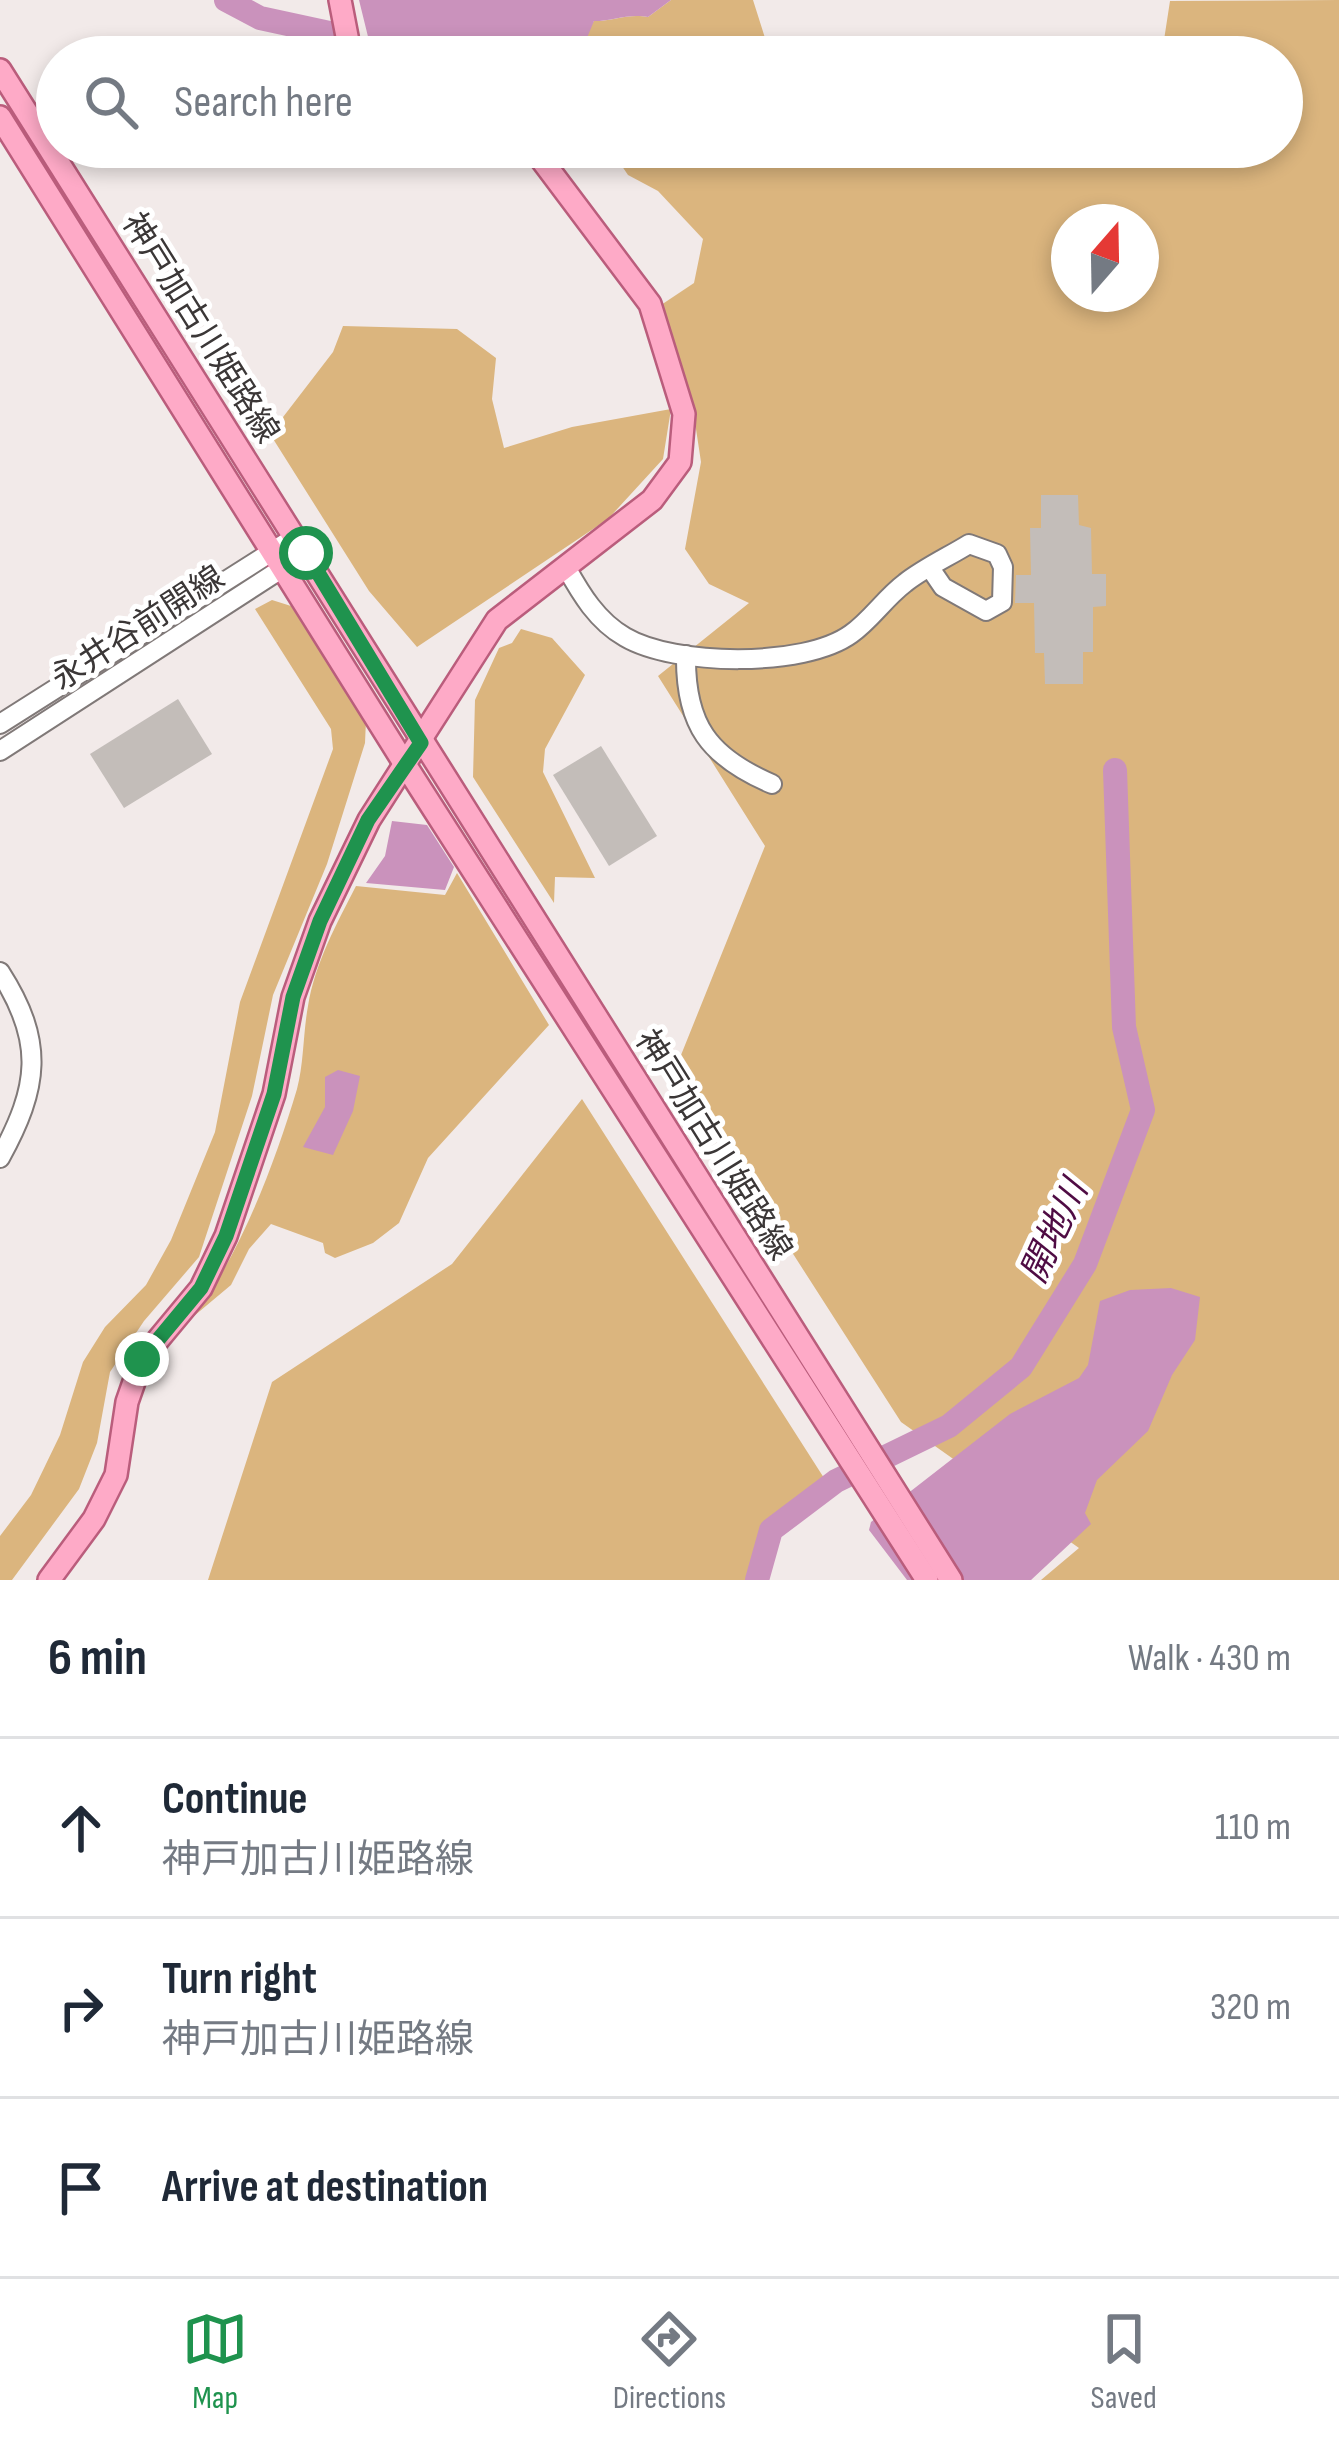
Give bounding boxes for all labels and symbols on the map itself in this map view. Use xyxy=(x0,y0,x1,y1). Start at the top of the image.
north arrow xyxy=(1051,204,1159,312)
street label: 神戸加古川姫路線 xyxy=(113,206,287,451)
route start xyxy=(279,526,333,580)
street label: 永井谷前開線 xyxy=(44,558,232,699)
street label: 神戸加古川姫路線 xyxy=(626,1023,800,1268)
water label: 開地川 xyxy=(1013,1170,1099,1290)
route end xyxy=(115,1332,169,1386)

